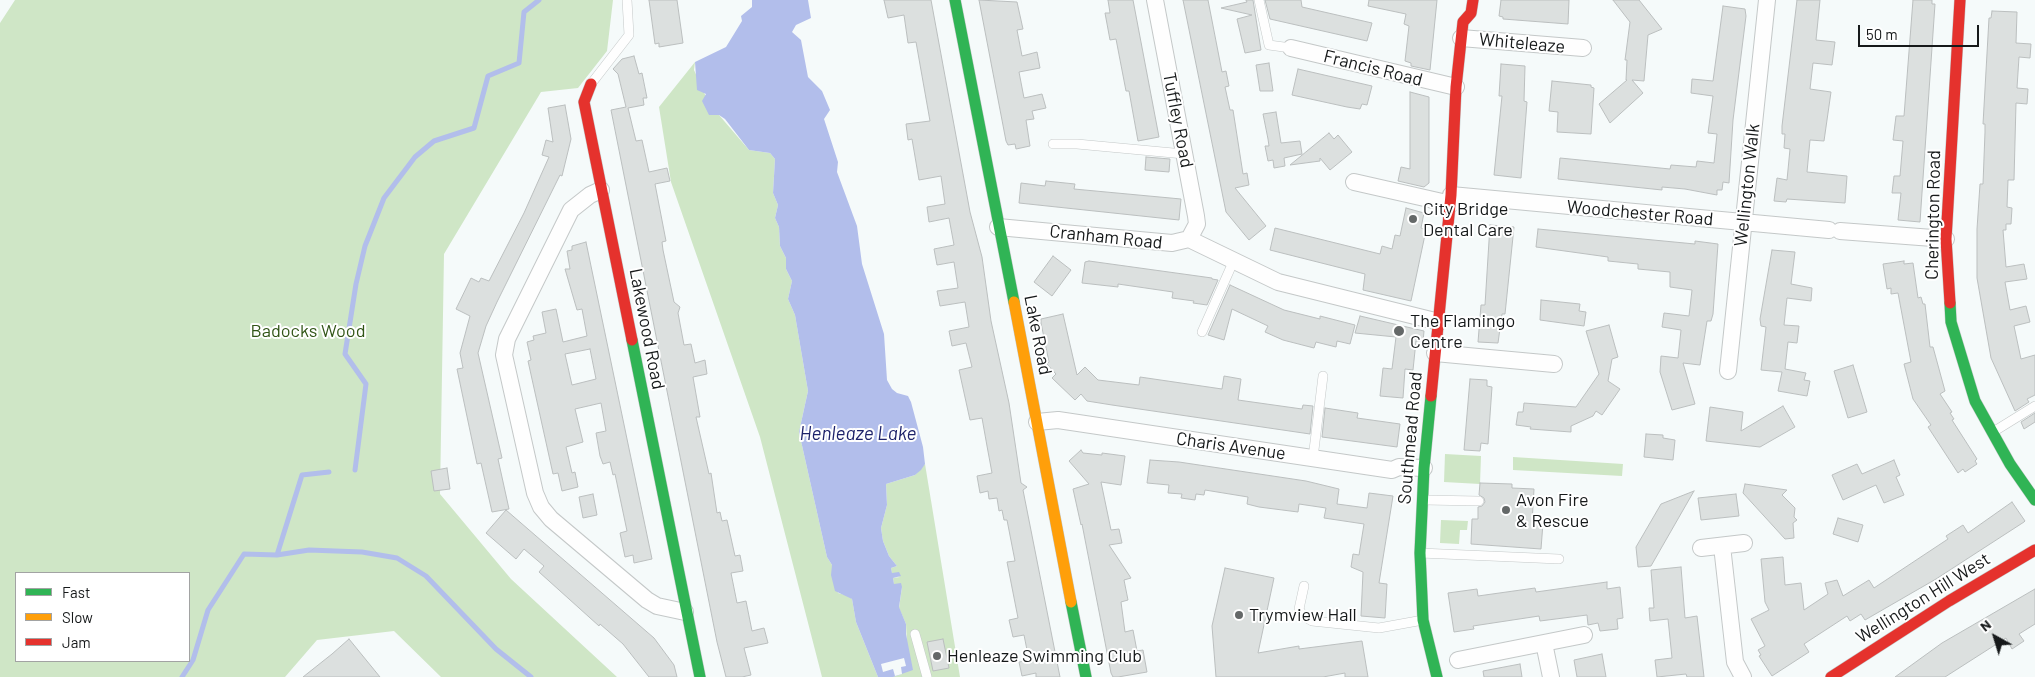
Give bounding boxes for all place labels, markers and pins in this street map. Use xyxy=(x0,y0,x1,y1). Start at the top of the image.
place label: City Bridge Dental Care xyxy=(1423,198,1513,240)
marker: City Bridge Dental Care xyxy=(1407,213,1419,225)
place label: The Flamingo Centre xyxy=(1410,310,1515,352)
marker: The Flamingo Centre xyxy=(1392,324,1406,338)
place label: Avon Fire & Rescue xyxy=(1516,489,1589,532)
marker: Avon Fire & Rescue xyxy=(1500,504,1512,516)
place label: Trymview Hall xyxy=(1249,604,1357,626)
marker: Trymview Hall xyxy=(1233,609,1245,621)
place label: Henleaze Swimming Club xyxy=(947,645,1142,667)
marker: Henleaze Swimming Club xyxy=(931,650,943,662)

